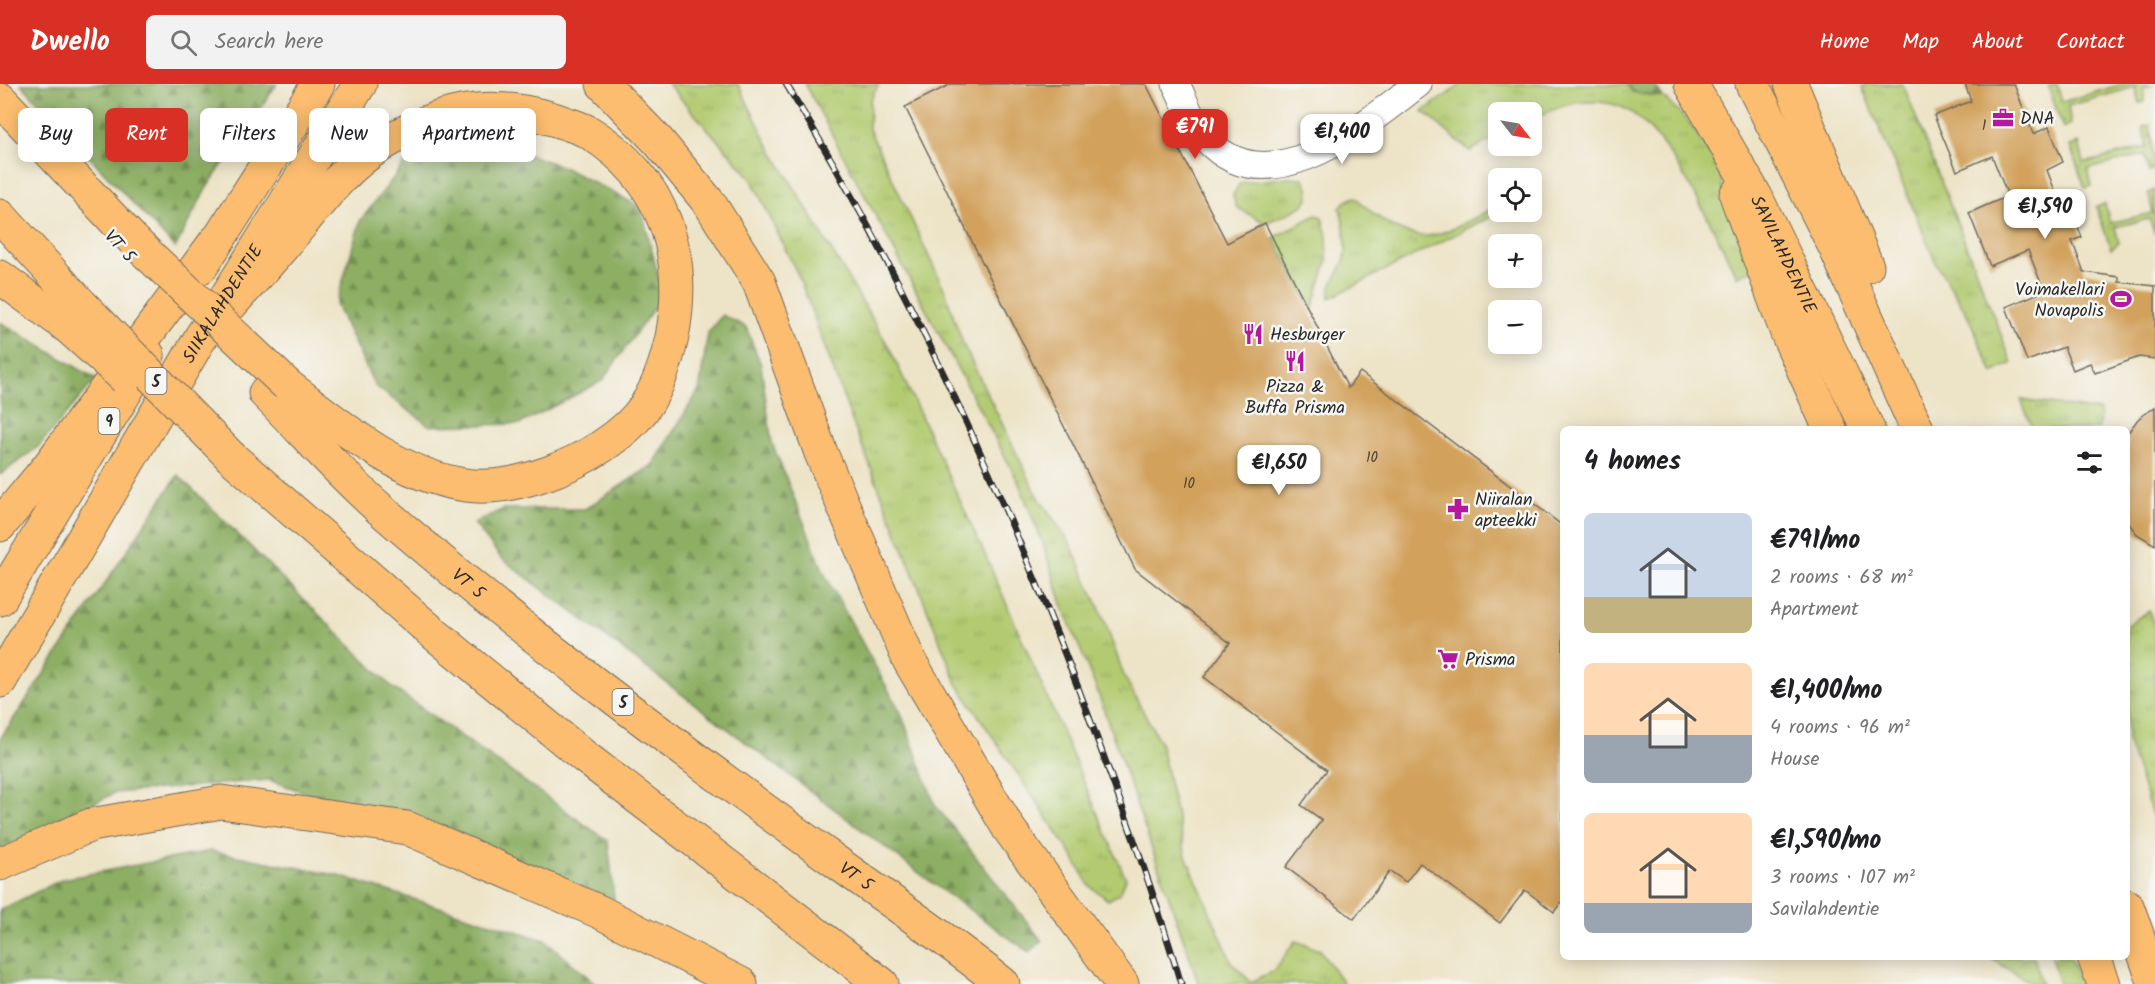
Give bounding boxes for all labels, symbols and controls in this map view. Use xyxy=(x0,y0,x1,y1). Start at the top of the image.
search box xyxy=(146,15,566,69)
text: Dwello xyxy=(30,20,110,65)
text: Search here xyxy=(215,25,323,60)
icon: search xyxy=(167,26,200,59)
text: Home xyxy=(1820,26,1869,59)
text: Map xyxy=(1902,26,1939,59)
text: About xyxy=(1972,26,2023,59)
text: Contact xyxy=(2056,26,2125,59)
north arrow xyxy=(1488,102,1542,156)
map controls xyxy=(1488,102,1542,354)
place label: DNA xyxy=(2020,105,2055,134)
office icon: DNA xyxy=(1991,106,2015,130)
chip: Buy xyxy=(18,108,93,162)
chip: Rent xyxy=(105,108,188,162)
chip: Filters xyxy=(200,108,297,162)
chip: New xyxy=(309,108,389,162)
chip: Apartment xyxy=(401,108,536,162)
pin: €791 xyxy=(1159,109,1231,160)
text: €791 xyxy=(1176,112,1214,144)
pin: €1,400 xyxy=(1293,114,1391,165)
house number: 1 xyxy=(1982,114,1987,138)
text: €1,400 xyxy=(1314,117,1370,149)
button: locate xyxy=(1488,168,1542,222)
pin: €1,590 xyxy=(1996,189,2094,240)
street label: SAVILAHDENTIE xyxy=(1741,191,1824,320)
text: €1,590 xyxy=(2018,192,2072,224)
street label: VT 5 xyxy=(96,224,143,271)
button: + xyxy=(1488,234,1542,288)
street label: SIIKALAHDENTIE xyxy=(176,239,272,369)
place label: Voimakellari Novapolis xyxy=(2015,276,2105,326)
sports icon: Voimakellari Novapolis xyxy=(2109,287,2133,311)
button: − xyxy=(1488,300,1542,354)
place label: Hesburger xyxy=(1270,321,1346,350)
restaurant icon: Hesburger xyxy=(1241,322,1265,346)
restaurant icon: Pizza & Buffa Prisma xyxy=(1283,349,1307,373)
road number: 5 xyxy=(146,368,166,394)
place label: Pizza & Buffa Prisma xyxy=(1245,373,1345,423)
road number: 9 xyxy=(98,408,120,434)
text: 4 homes xyxy=(1584,441,1681,483)
pin: €1,650 xyxy=(1230,445,1328,496)
house number: 10 xyxy=(1366,446,1379,470)
icon: filters xyxy=(2073,446,2106,479)
text: €1,650 xyxy=(1251,448,1307,480)
house number: 10 xyxy=(1183,472,1196,496)
place label: Niiralan apteekki xyxy=(1475,486,1537,536)
pharmacy icon: Niiralan apteekki xyxy=(1446,497,1470,521)
text: €791/mo xyxy=(1770,520,1860,562)
icon: home xyxy=(1632,537,1704,609)
street label: VT 5 xyxy=(444,562,492,608)
text: 2 rooms · 68 m² xyxy=(1770,562,1913,594)
text: Apartment xyxy=(1770,594,1859,626)
place label: Prisma xyxy=(1465,646,1515,675)
supermarket icon: Prisma xyxy=(1436,647,1460,671)
text: €1,400/mo xyxy=(1770,670,1882,712)
icon: home xyxy=(1632,687,1704,759)
road number: 5 xyxy=(612,689,634,715)
text: 4 rooms · 96 m² xyxy=(1770,712,1910,744)
text: House xyxy=(1770,744,1820,776)
text: €1,590/mo xyxy=(1770,820,1881,862)
icon: home xyxy=(1632,837,1704,909)
street label: VT 5 xyxy=(832,855,880,901)
text: 3 rooms · 107 m² xyxy=(1770,862,1915,894)
text: Savilahdentie xyxy=(1770,894,1879,926)

